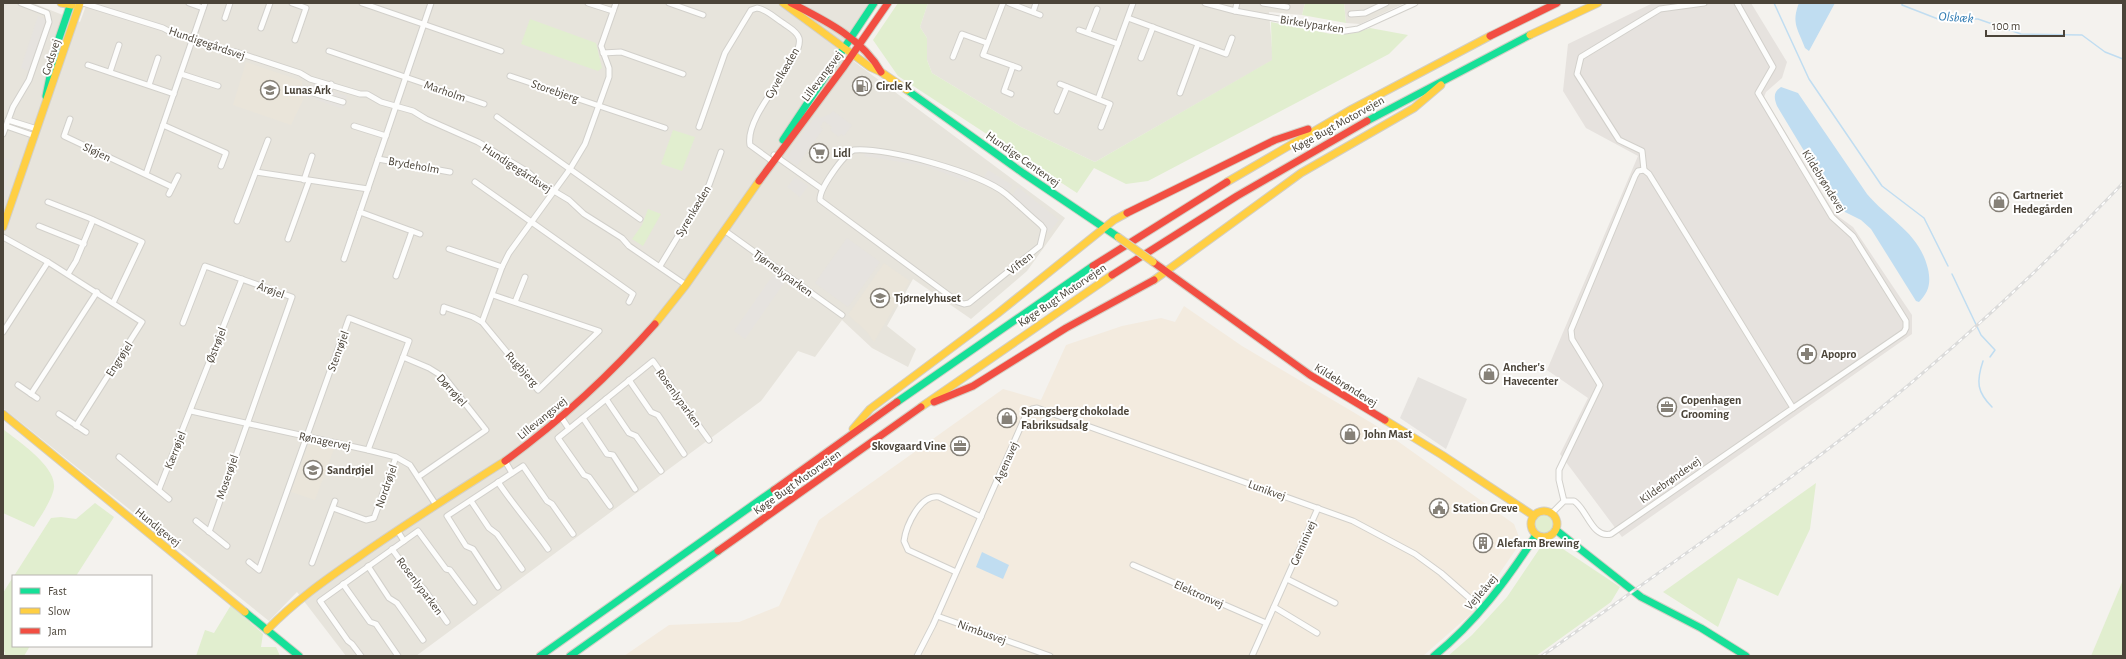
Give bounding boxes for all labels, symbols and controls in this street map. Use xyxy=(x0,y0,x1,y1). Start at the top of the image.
water label: Olsbæk xyxy=(1938,10,1974,26)
scale bar xyxy=(1986,12,2064,38)
street label: Birkelyparken xyxy=(1279,13,1345,36)
text: 100 m xyxy=(1992,20,2020,32)
street label: Hundigegårdsvej xyxy=(167,24,247,63)
street label: Godsvej xyxy=(40,37,63,77)
street label: Gyvelkæden xyxy=(763,45,802,101)
street label: Lillevangsvej xyxy=(799,49,846,104)
fuel station icon: Circle K xyxy=(851,75,873,97)
street label: Storebjerg xyxy=(530,77,580,106)
street label: Marholm xyxy=(423,78,467,104)
school or university icon: Lunas Ark xyxy=(259,79,281,101)
place label: Circle K xyxy=(876,80,913,92)
place label: Lunas Ark xyxy=(284,84,331,96)
street label: Køge Bugt Motorvejen xyxy=(1290,94,1387,155)
street label: Hundige Centervej xyxy=(983,129,1062,190)
street label: Sløjen xyxy=(81,140,113,165)
street label: Hundigegårdsvej xyxy=(480,141,554,196)
supermarket icon: Lidl xyxy=(808,142,830,164)
place label: Lidl xyxy=(833,147,851,159)
street label: Kildebrøndevej xyxy=(1799,148,1848,215)
street label: Brydeholm xyxy=(387,155,441,176)
street label: Syrenkæden xyxy=(673,183,714,239)
place label: Gartneriet Hedegården xyxy=(2013,189,2073,215)
shop icon: Gartneriet Hedegården xyxy=(1988,191,2010,213)
street label: Tjørnelyparken xyxy=(750,247,815,299)
street label: Viften xyxy=(1005,249,1035,277)
street label: Køge Bugt Motorvejen xyxy=(1016,261,1109,330)
street label: Årøjel xyxy=(255,278,287,301)
school or university icon: Tjørnelyhuset xyxy=(869,287,891,309)
place label: Tjørnelyhuset xyxy=(894,292,961,305)
street label: Østrøjel xyxy=(204,325,229,365)
street label: Stenrøjel xyxy=(325,329,352,373)
street label: Engrøjel xyxy=(103,339,136,379)
pharmacy icon: Apopro xyxy=(1796,343,1818,365)
place label: Apopro xyxy=(1821,348,1856,360)
street label: Rugbjerg xyxy=(502,349,541,390)
street label: Kildebrøndevej xyxy=(1312,361,1379,410)
place label: Ancher's Havecenter xyxy=(1503,361,1559,387)
shop icon: Ancher's Havecenter xyxy=(1478,363,1500,385)
street label: Rosenlyparken xyxy=(653,367,704,430)
street label: Dørrøjel xyxy=(434,372,469,409)
place label: Copenhagen Grooming xyxy=(1681,394,1741,420)
street label: Lillevangsvej xyxy=(515,395,570,442)
office icon: Copenhagen Grooming xyxy=(1656,396,1678,418)
place label: Spangsberg chokolade Fabriksudsalg xyxy=(1021,405,1130,431)
shop icon: Spangsberg chokolade Fabriksudsalg xyxy=(996,407,1018,429)
shop icon: John Mast xyxy=(1339,423,1361,445)
place label: John Mast xyxy=(1364,428,1412,440)
street label: Kærrøjel xyxy=(162,429,189,471)
street label: Rønagervej xyxy=(298,430,352,453)
office icon: Skovgaard Vine xyxy=(949,435,971,457)
place label: Skovgaard Vine xyxy=(872,440,946,452)
street label: Agenavej xyxy=(992,440,1021,485)
street label: Køge Bugt Motorvejen xyxy=(751,447,843,517)
street label: Moserøjel xyxy=(214,453,241,501)
street label: Kildebrøndevej xyxy=(1637,455,1703,506)
school or university icon: Sandrøjel xyxy=(302,459,324,481)
street label: Nordrøjel xyxy=(373,463,400,510)
place label: Sandrøjel xyxy=(327,464,373,477)
street label: Lunikvej xyxy=(1246,478,1287,503)
public building icon: Station Greve xyxy=(1428,497,1450,519)
place label: Station Greve xyxy=(1453,502,1518,514)
street label: Hundigevej xyxy=(132,505,183,550)
street label: Geminivej xyxy=(1288,519,1319,568)
building icon: Alefarm Brewing xyxy=(1472,532,1494,554)
place label: Alefarm Brewing xyxy=(1497,537,1580,549)
street label: Rosenlyparken xyxy=(394,555,445,618)
street label: Vejleåvej xyxy=(1463,572,1500,613)
legend xyxy=(12,575,152,647)
street label: Elektronvej xyxy=(1172,578,1226,611)
text: Fast xyxy=(48,585,67,597)
text: Slow xyxy=(48,605,70,617)
street label: Nimbusvej xyxy=(956,618,1008,647)
text: Jam xyxy=(48,625,67,637)

